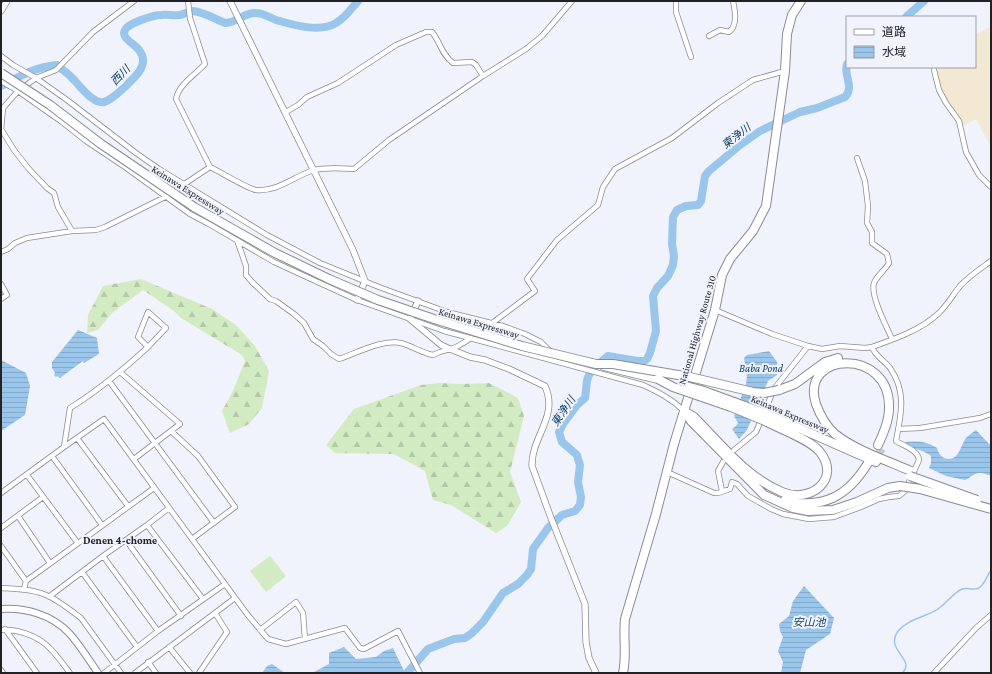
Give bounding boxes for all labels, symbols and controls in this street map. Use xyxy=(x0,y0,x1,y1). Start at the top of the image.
legend xyxy=(846,16,976,68)
text: 道路 xyxy=(882,25,906,39)
text: 水域 xyxy=(882,45,906,59)
water label: 西川 xyxy=(108,62,133,87)
water label: 東浄川 xyxy=(719,120,753,151)
street label: Keinawa Expressway xyxy=(150,163,227,217)
street label: National Highway Route 310 xyxy=(676,274,718,386)
street label: Keinawa Expressway xyxy=(437,306,521,341)
water label: Baba Pond xyxy=(739,362,784,374)
water label: 東浄川 xyxy=(549,393,578,428)
street label: Keinawa Expressway xyxy=(749,393,831,436)
district label: Denen 4-chome xyxy=(83,534,157,546)
water label: 安山池 xyxy=(793,616,826,628)

